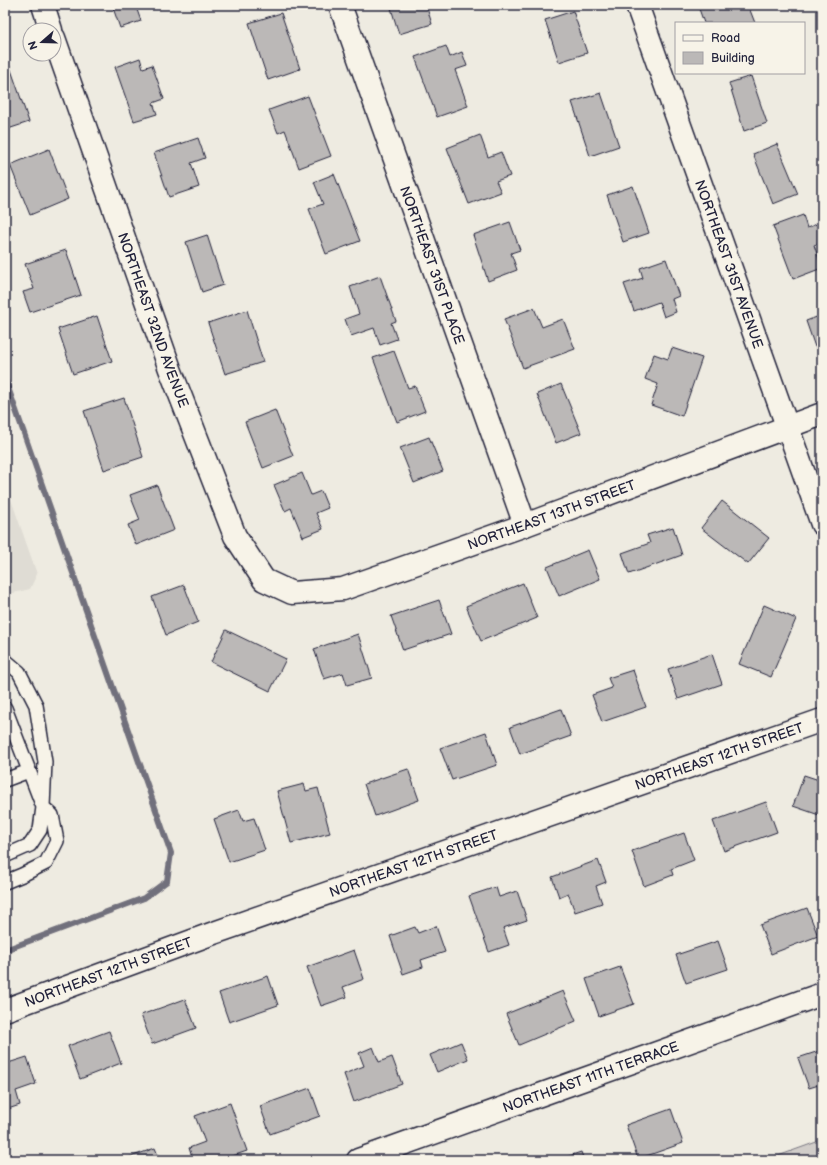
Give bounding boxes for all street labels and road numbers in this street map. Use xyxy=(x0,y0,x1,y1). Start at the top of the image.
street label: NORTHEAST 31ST AVENUE xyxy=(691,177,767,351)
street label: NORTHEAST 31ST PLACE xyxy=(397,184,468,346)
street label: NORTHEAST 32ND AVENUE xyxy=(114,230,193,410)
street label: NORTHEAST 13TH STREET xyxy=(465,476,638,553)
street label: NORTHEAST 12TH STREET xyxy=(633,718,806,793)
street label: NORTHEAST 12TH STREET xyxy=(327,826,500,900)
street label: NORTHEAST 12TH STREET xyxy=(22,933,195,1011)
street label: NORTHEAST 11TH TERRACE xyxy=(500,1037,681,1116)

